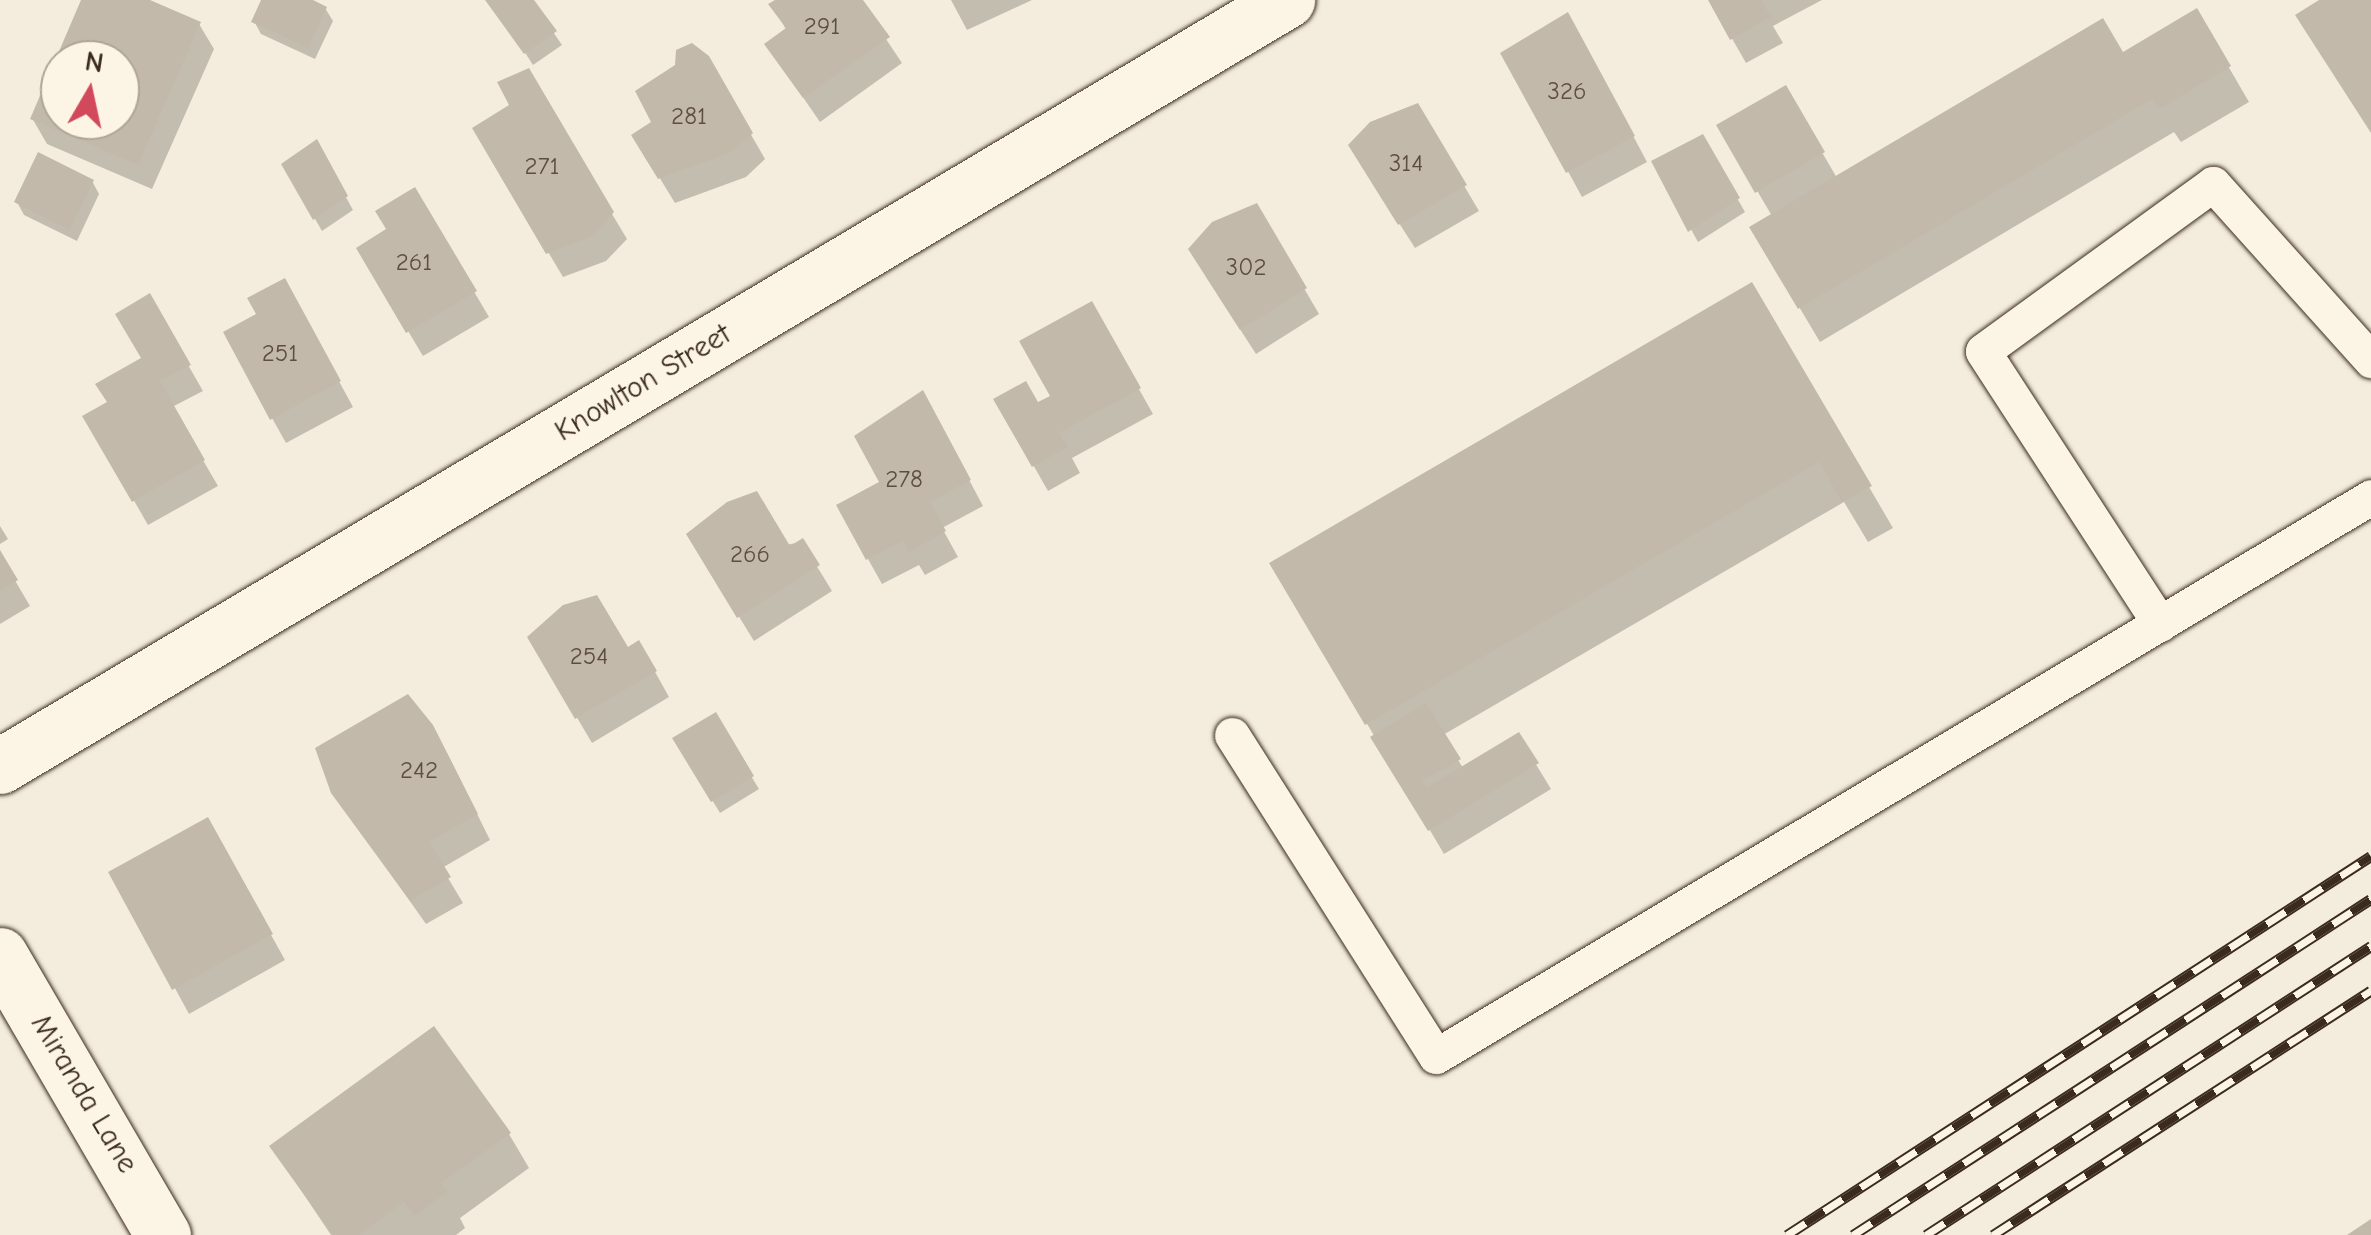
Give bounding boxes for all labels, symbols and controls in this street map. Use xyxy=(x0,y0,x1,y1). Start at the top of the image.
house number: 291 xyxy=(804,11,840,41)
north arrow xyxy=(40,40,140,140)
text: N xyxy=(83,45,106,80)
house number: 326 xyxy=(1547,76,1587,106)
house number: 281 xyxy=(671,101,707,131)
house number: 314 xyxy=(1389,148,1423,178)
house number: 271 xyxy=(525,151,559,181)
house number: 261 xyxy=(396,247,432,277)
house number: 302 xyxy=(1226,252,1266,282)
street label: Knowlton Street xyxy=(549,316,737,450)
house number: 251 xyxy=(262,338,298,368)
house number: 278 xyxy=(885,464,923,494)
house number: 266 xyxy=(730,539,770,569)
house number: 254 xyxy=(570,641,608,671)
house number: 242 xyxy=(400,755,438,785)
street label: Miranda Lane xyxy=(23,1008,145,1180)

